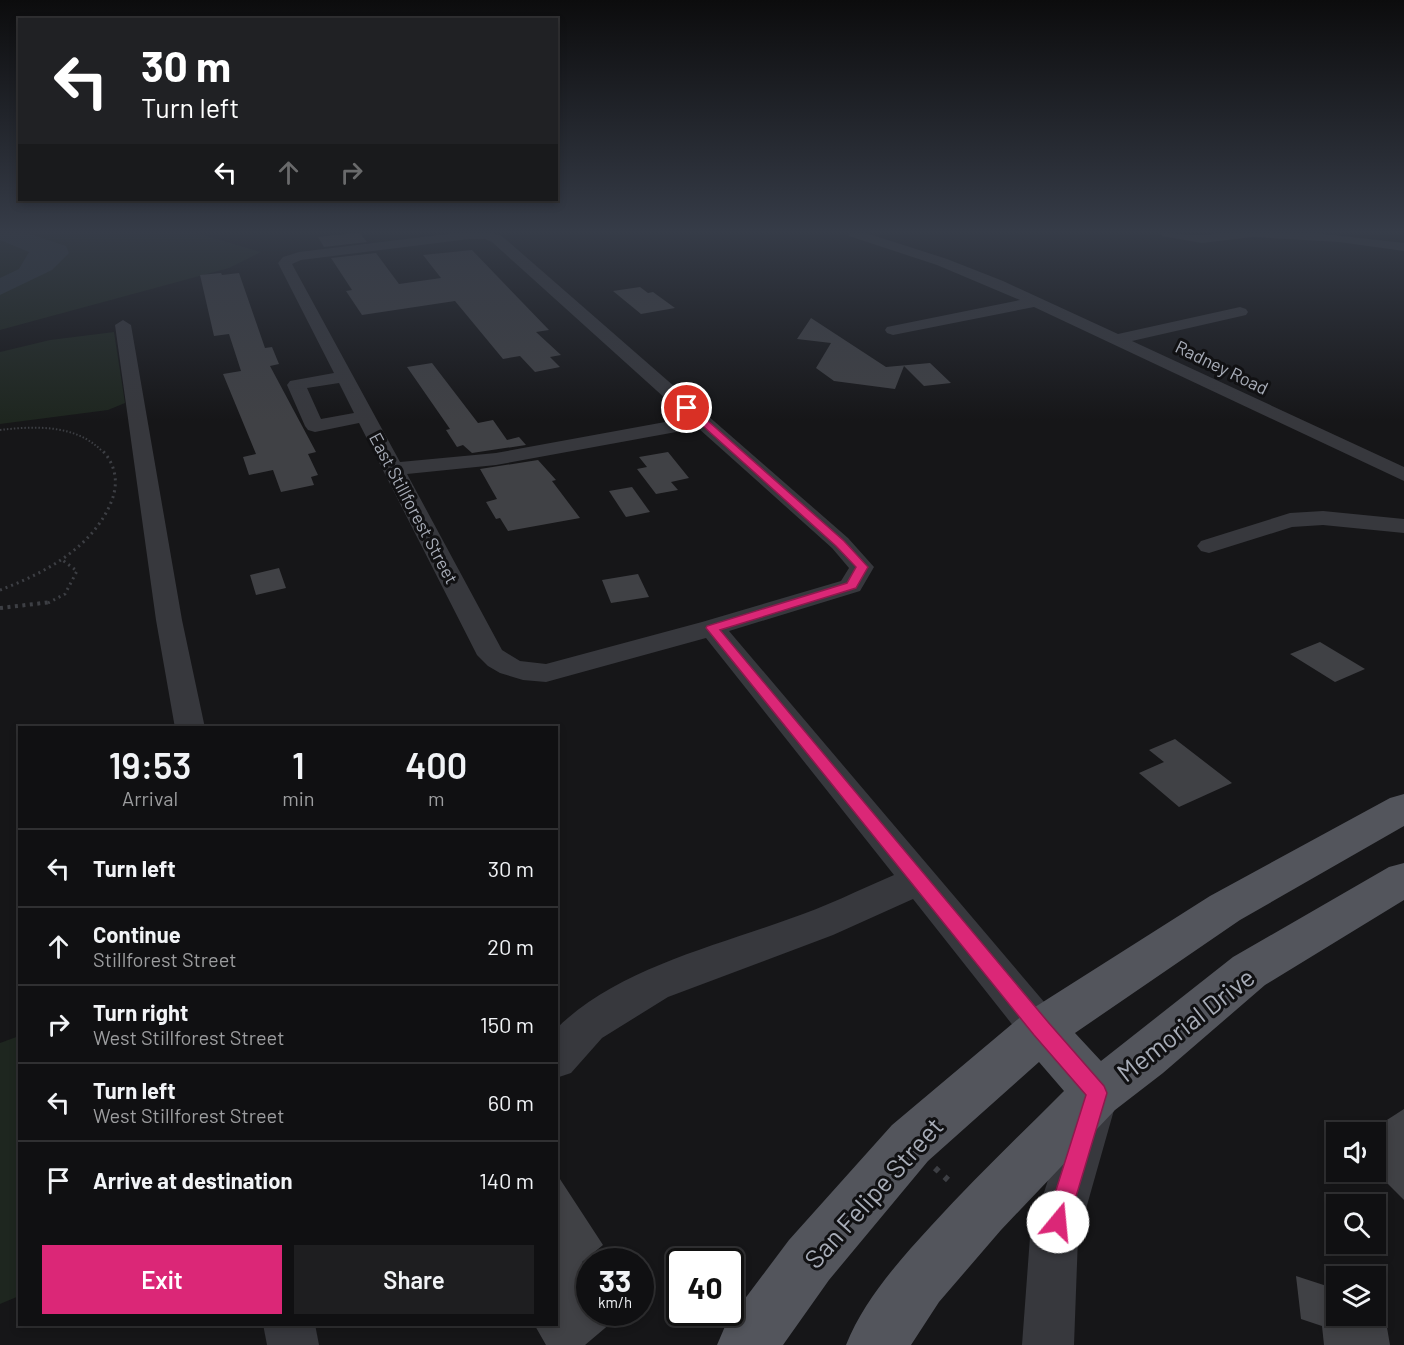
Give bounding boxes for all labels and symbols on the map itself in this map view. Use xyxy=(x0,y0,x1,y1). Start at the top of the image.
street label: Radney Road xyxy=(1172,335,1272,399)
pin xyxy=(661,382,712,433)
street label: East Stillforest Street xyxy=(365,429,463,587)
street label: Memorial Drive xyxy=(1110,961,1260,1087)
street label: San Felipe Street xyxy=(797,1110,949,1274)
position arrow xyxy=(1026,1190,1090,1254)
speed limit sign: 40 xyxy=(666,1248,744,1326)

